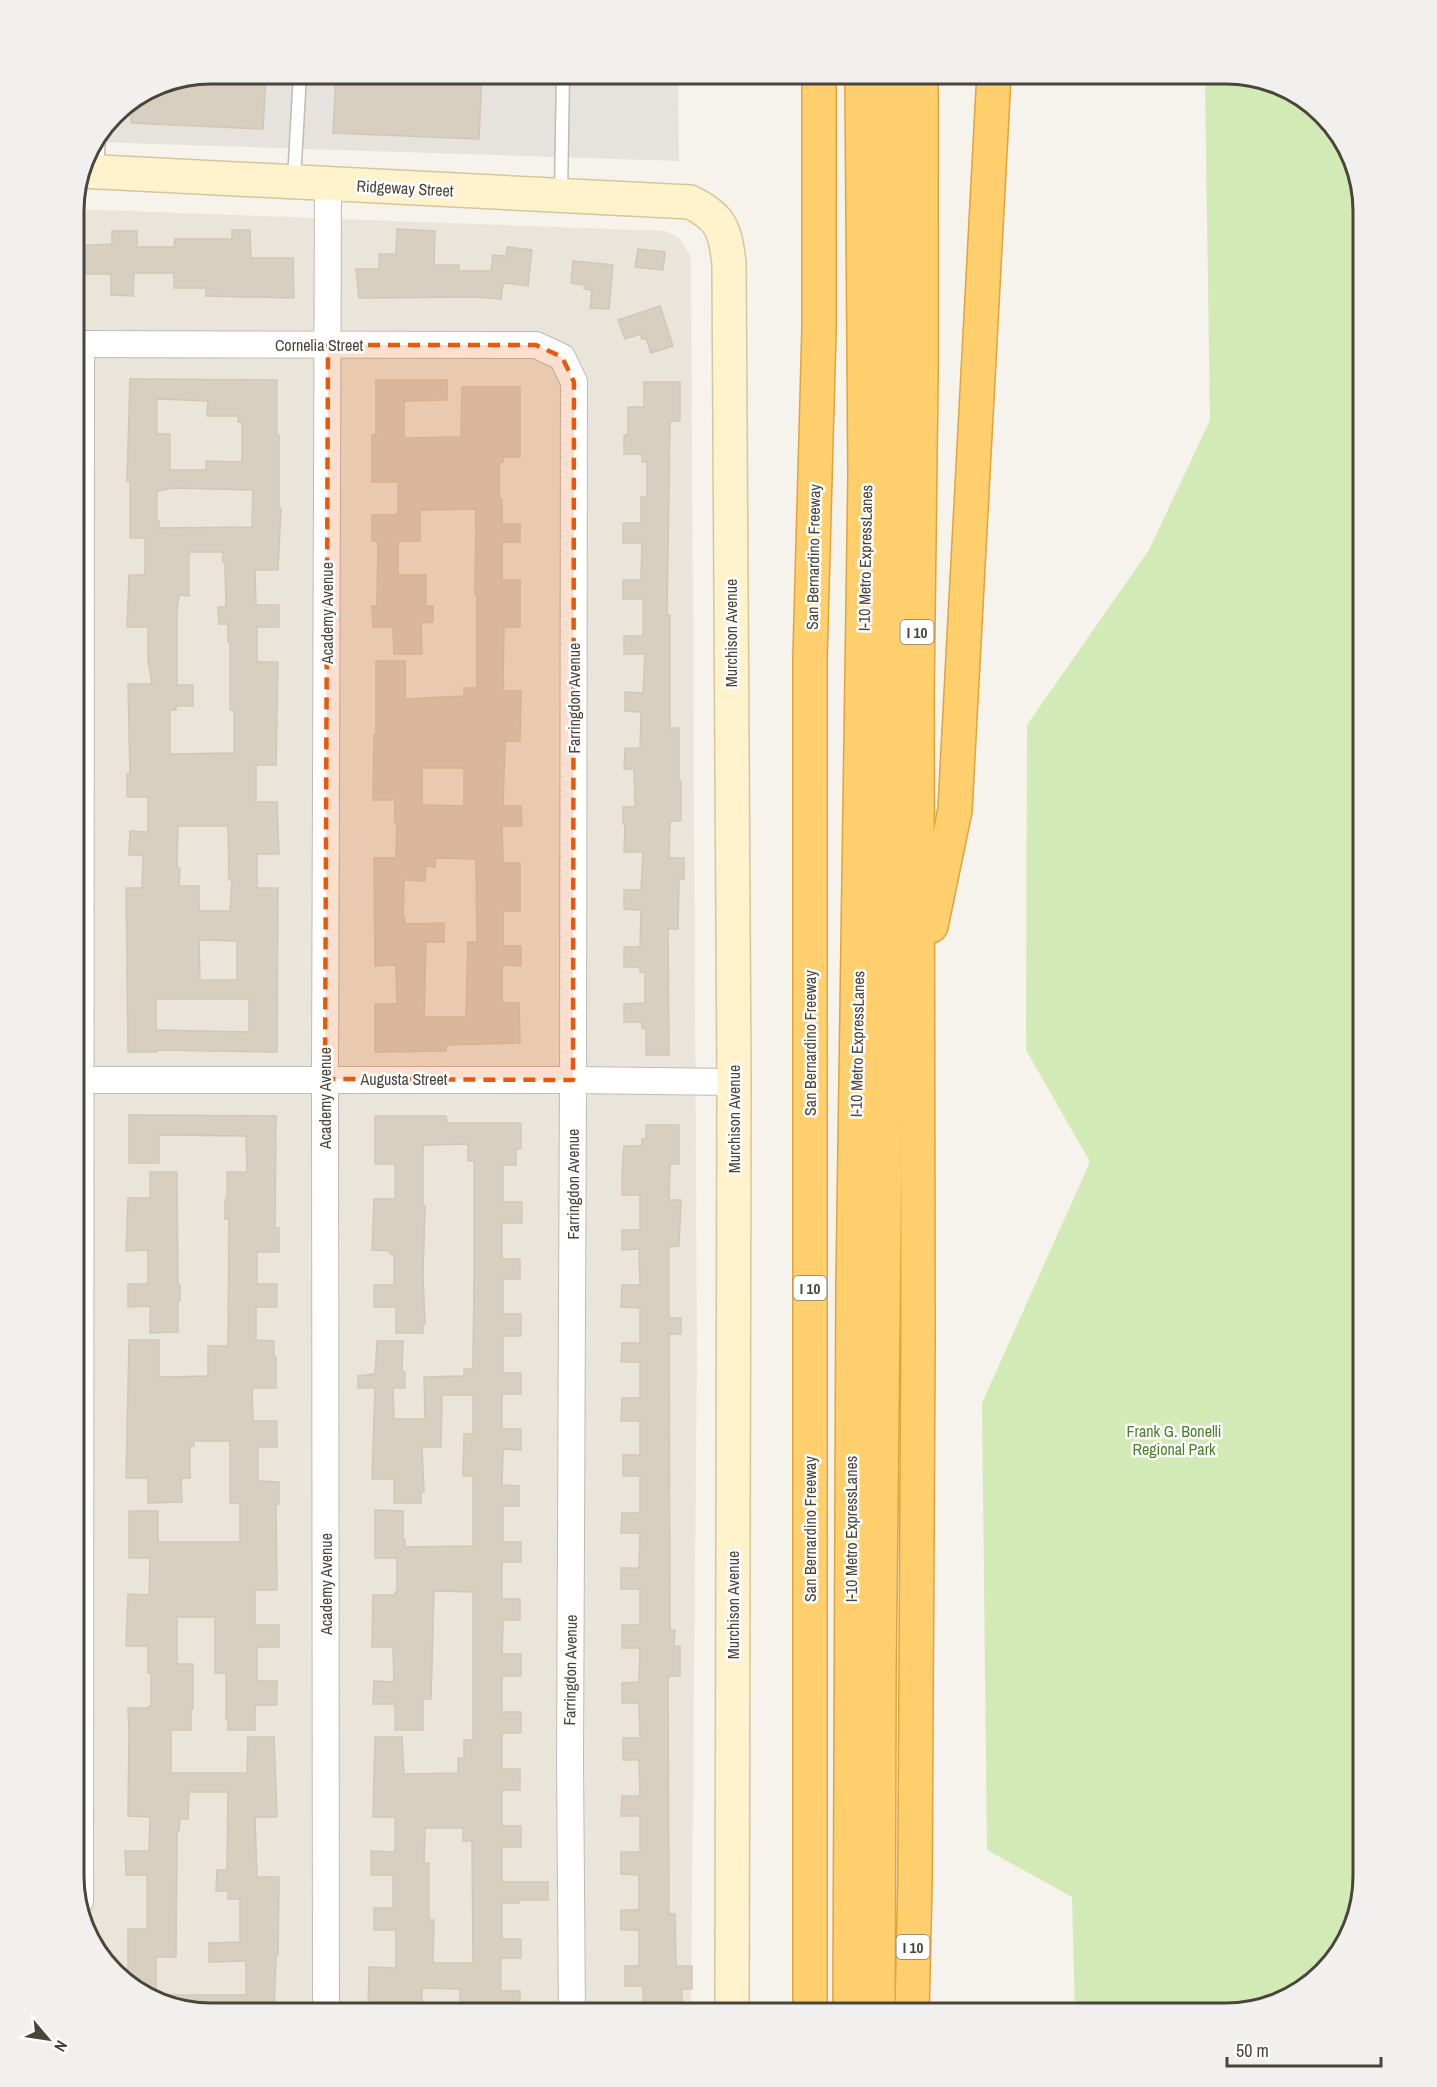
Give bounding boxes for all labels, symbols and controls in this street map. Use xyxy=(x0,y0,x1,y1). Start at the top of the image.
street label: Ridgeway Street xyxy=(356,174,454,202)
street label: Cornelia Street xyxy=(275,334,363,356)
street label: San Bernardino Freeway xyxy=(801,483,825,630)
street label: I-10 Metro ExpressLanes xyxy=(853,485,877,631)
street label: Academy Avenue xyxy=(316,562,338,665)
street label: Murchison Avenue xyxy=(720,579,742,687)
road number: I 10 xyxy=(900,620,934,644)
street label: Farringdon Avenue xyxy=(563,643,585,753)
street label: San Bernardino Freeway xyxy=(799,970,821,1116)
street label: I-10 Metro ExpressLanes xyxy=(845,971,869,1117)
street label: Academy Avenue xyxy=(314,1047,336,1150)
street label: Murchison Avenue xyxy=(723,1065,745,1173)
street label: Augusta Street xyxy=(360,1068,448,1090)
street label: Farringdon Avenue xyxy=(562,1129,584,1239)
road number: I 10 xyxy=(794,1276,826,1300)
park label: Frank G. Bonelli Regional Park xyxy=(1127,1420,1221,1460)
street label: San Bernardino Freeway xyxy=(799,1456,821,1602)
street label: I-10 Metro ExpressLanes xyxy=(840,1456,862,1602)
street label: Academy Avenue xyxy=(315,1533,337,1636)
street label: Murchison Avenue xyxy=(722,1551,744,1659)
street label: Farringdon Avenue xyxy=(558,1614,582,1726)
road number: I 10 xyxy=(896,1935,930,1959)
north arrow xyxy=(18,2009,78,2069)
scale bar xyxy=(1227,2030,1382,2068)
text: N xyxy=(49,2037,73,2056)
text: 50 m xyxy=(1236,2038,1269,2063)

